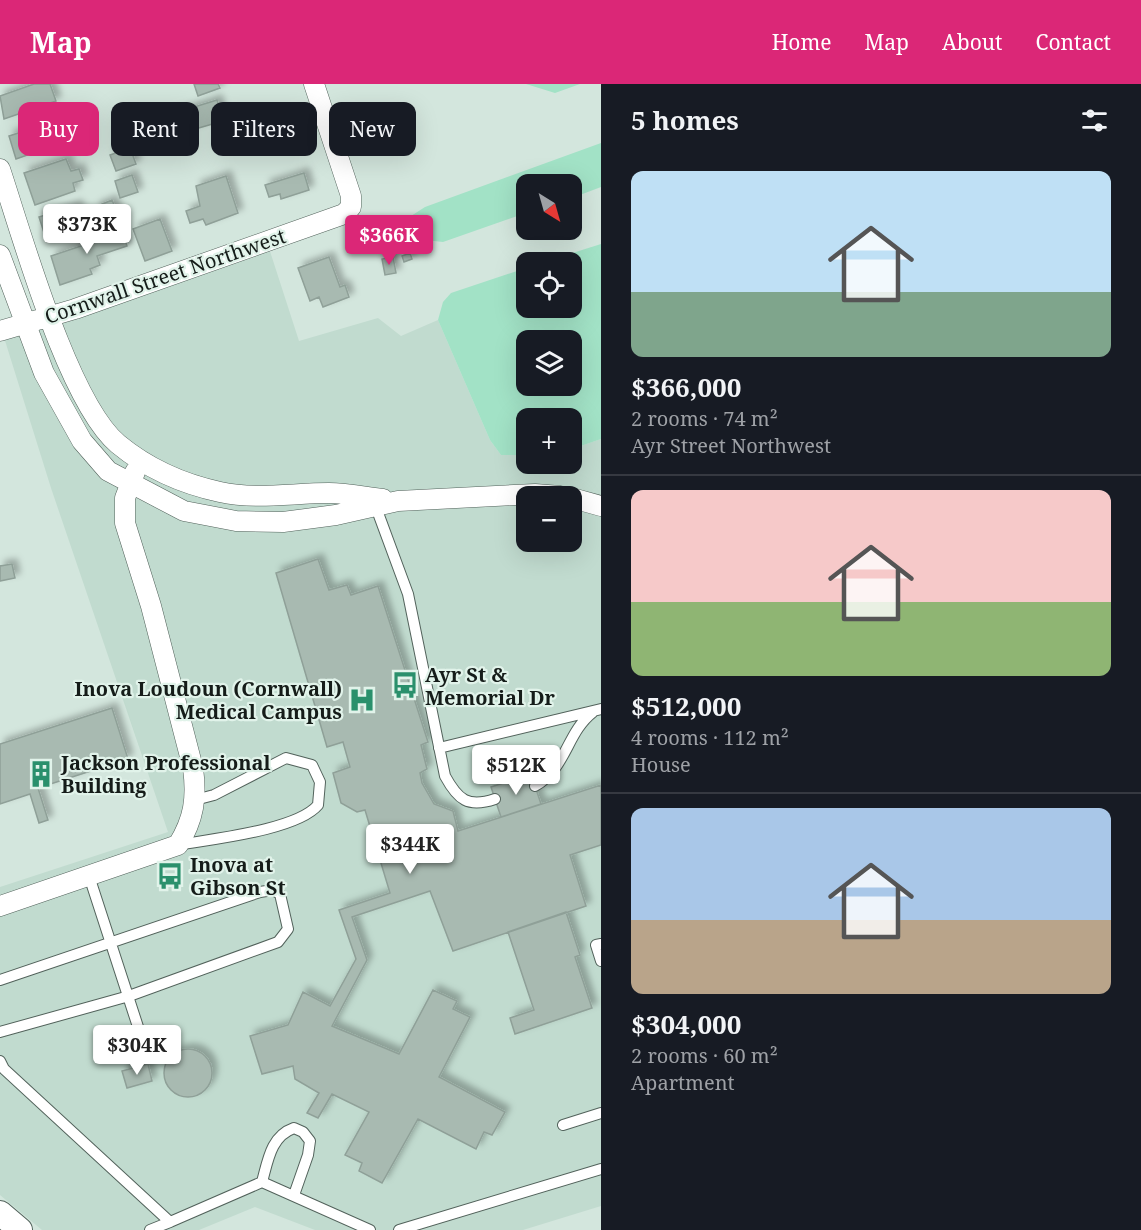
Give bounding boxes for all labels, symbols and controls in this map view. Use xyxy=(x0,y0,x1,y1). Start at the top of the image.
text: Map xyxy=(30,23,92,61)
text: Home xyxy=(772,28,832,56)
text: Map xyxy=(865,28,909,56)
text: About xyxy=(942,28,1003,56)
text: Contact xyxy=(1036,28,1111,56)
chip: Buy xyxy=(18,102,99,156)
chip: Rent xyxy=(111,102,199,156)
chip: Filters xyxy=(211,102,317,156)
chip: New xyxy=(329,102,416,156)
text: 5 homes xyxy=(631,102,739,138)
icon: filters xyxy=(1078,104,1111,137)
north arrow xyxy=(516,174,582,240)
map controls xyxy=(516,174,582,552)
pin: $373K xyxy=(45,204,129,255)
text: $373K xyxy=(57,210,117,237)
icon: home xyxy=(817,210,925,318)
pin: $366K xyxy=(347,215,431,266)
text: $366K xyxy=(359,221,419,248)
street label: Cornwall Street Northwest xyxy=(41,222,289,330)
button: locate xyxy=(516,252,582,318)
button: layers xyxy=(516,330,582,396)
text: $366,000 xyxy=(631,369,741,405)
text: 2 rooms · 74 m² xyxy=(631,405,778,432)
button: + xyxy=(516,408,582,474)
text: Ayr Street Northwest xyxy=(631,432,831,459)
button: − xyxy=(516,486,582,552)
icon: home xyxy=(817,529,925,637)
place label: Ayr St & Memorial Dr xyxy=(425,661,556,711)
bus stop icon: Ayr St & Memorial Dr xyxy=(390,670,420,700)
place label: Inova Loudoun (Cornwall) Medical Campus xyxy=(75,675,342,725)
hospital icon: Inova Loudoun (Cornwall) Medical Campus xyxy=(347,685,377,715)
text: $512,000 xyxy=(631,688,741,724)
text: 4 rooms · 112 m² xyxy=(631,724,789,751)
pin: $512K xyxy=(474,745,558,796)
place label: Jackson Professional Building xyxy=(60,749,271,799)
text: $512K xyxy=(486,751,546,778)
text: House xyxy=(631,751,691,778)
building icon: Jackson Professional Building xyxy=(26,759,56,789)
pin: $344K xyxy=(368,824,452,875)
text: $344K xyxy=(380,830,440,857)
icon: home xyxy=(817,847,925,955)
place label: Inova at Gibson St xyxy=(190,851,286,901)
bus stop icon: Inova at Gibson St xyxy=(155,861,185,891)
text: $304,000 xyxy=(631,1006,741,1042)
pin: $304K xyxy=(95,1025,179,1076)
text: $304K xyxy=(107,1031,167,1058)
text: 2 rooms · 60 m² xyxy=(631,1042,778,1069)
text: Apartment xyxy=(631,1069,735,1096)

